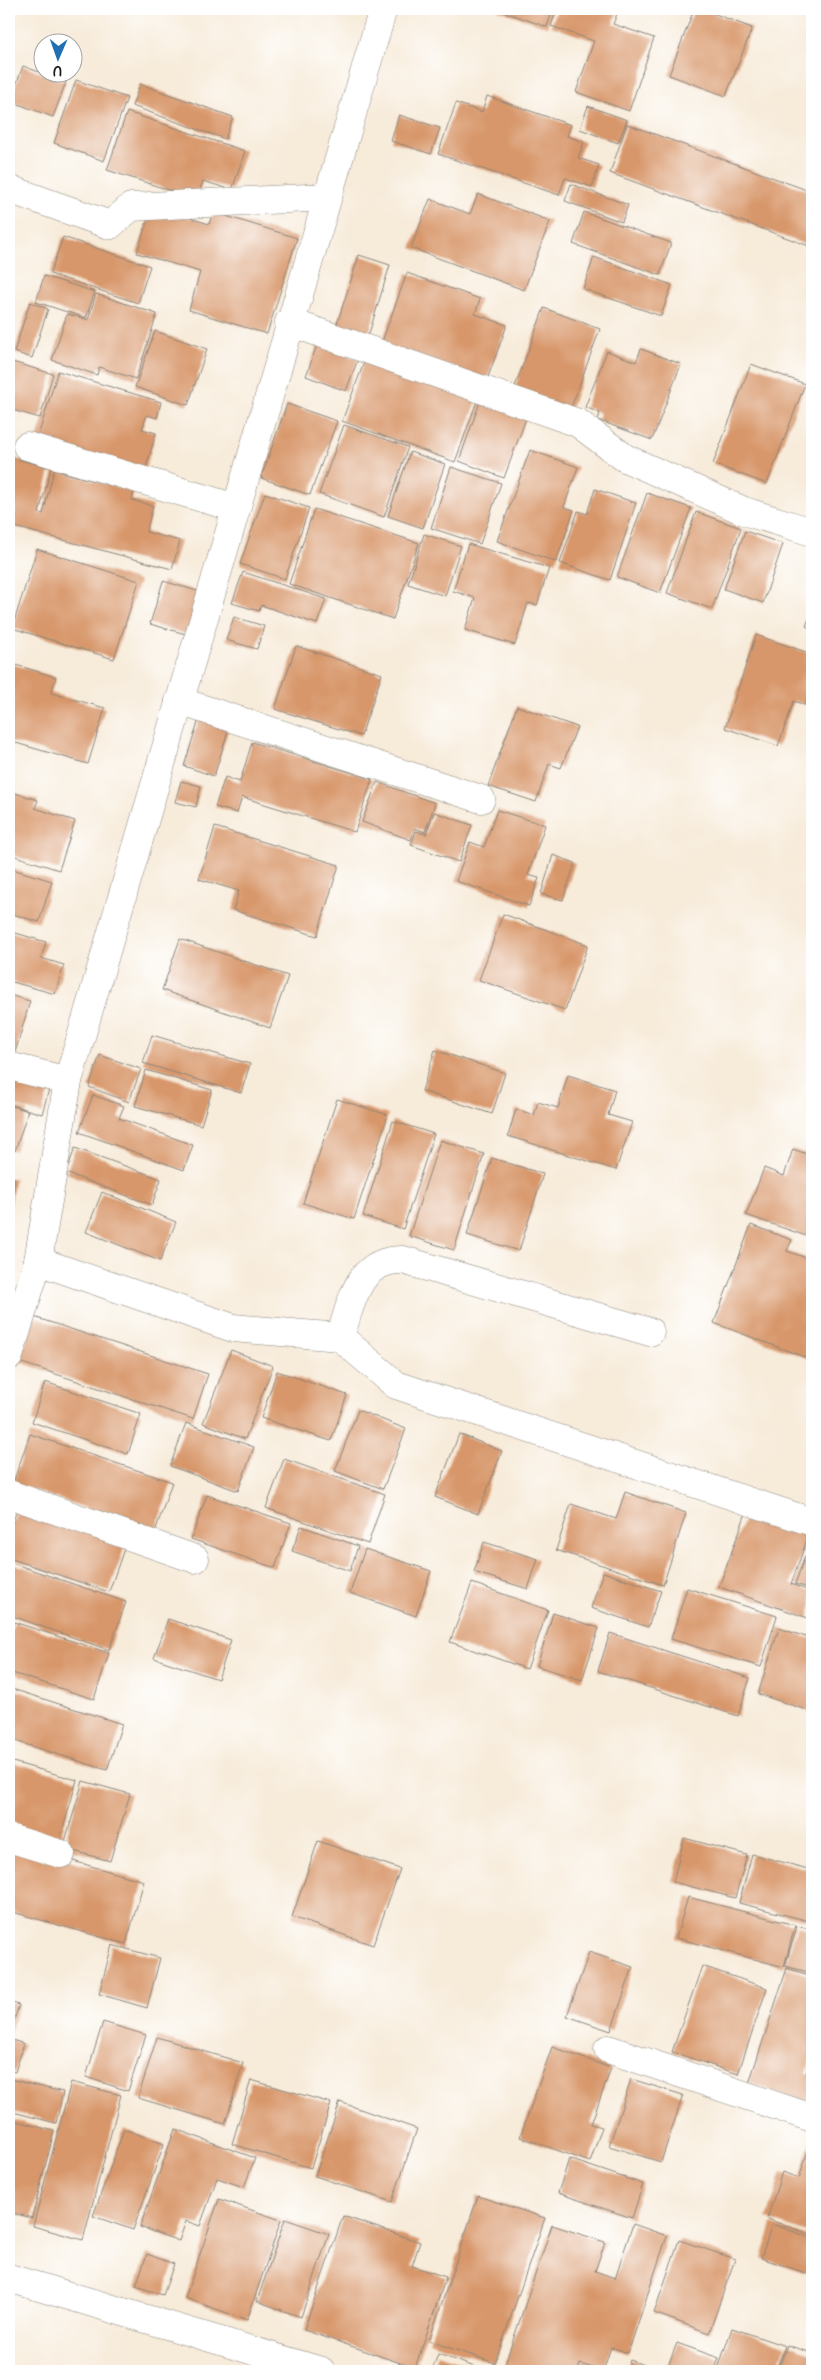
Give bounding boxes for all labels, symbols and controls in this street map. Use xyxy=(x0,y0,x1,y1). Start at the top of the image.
north arrow xyxy=(32,32,82,82)
text: U xyxy=(53,62,62,79)

